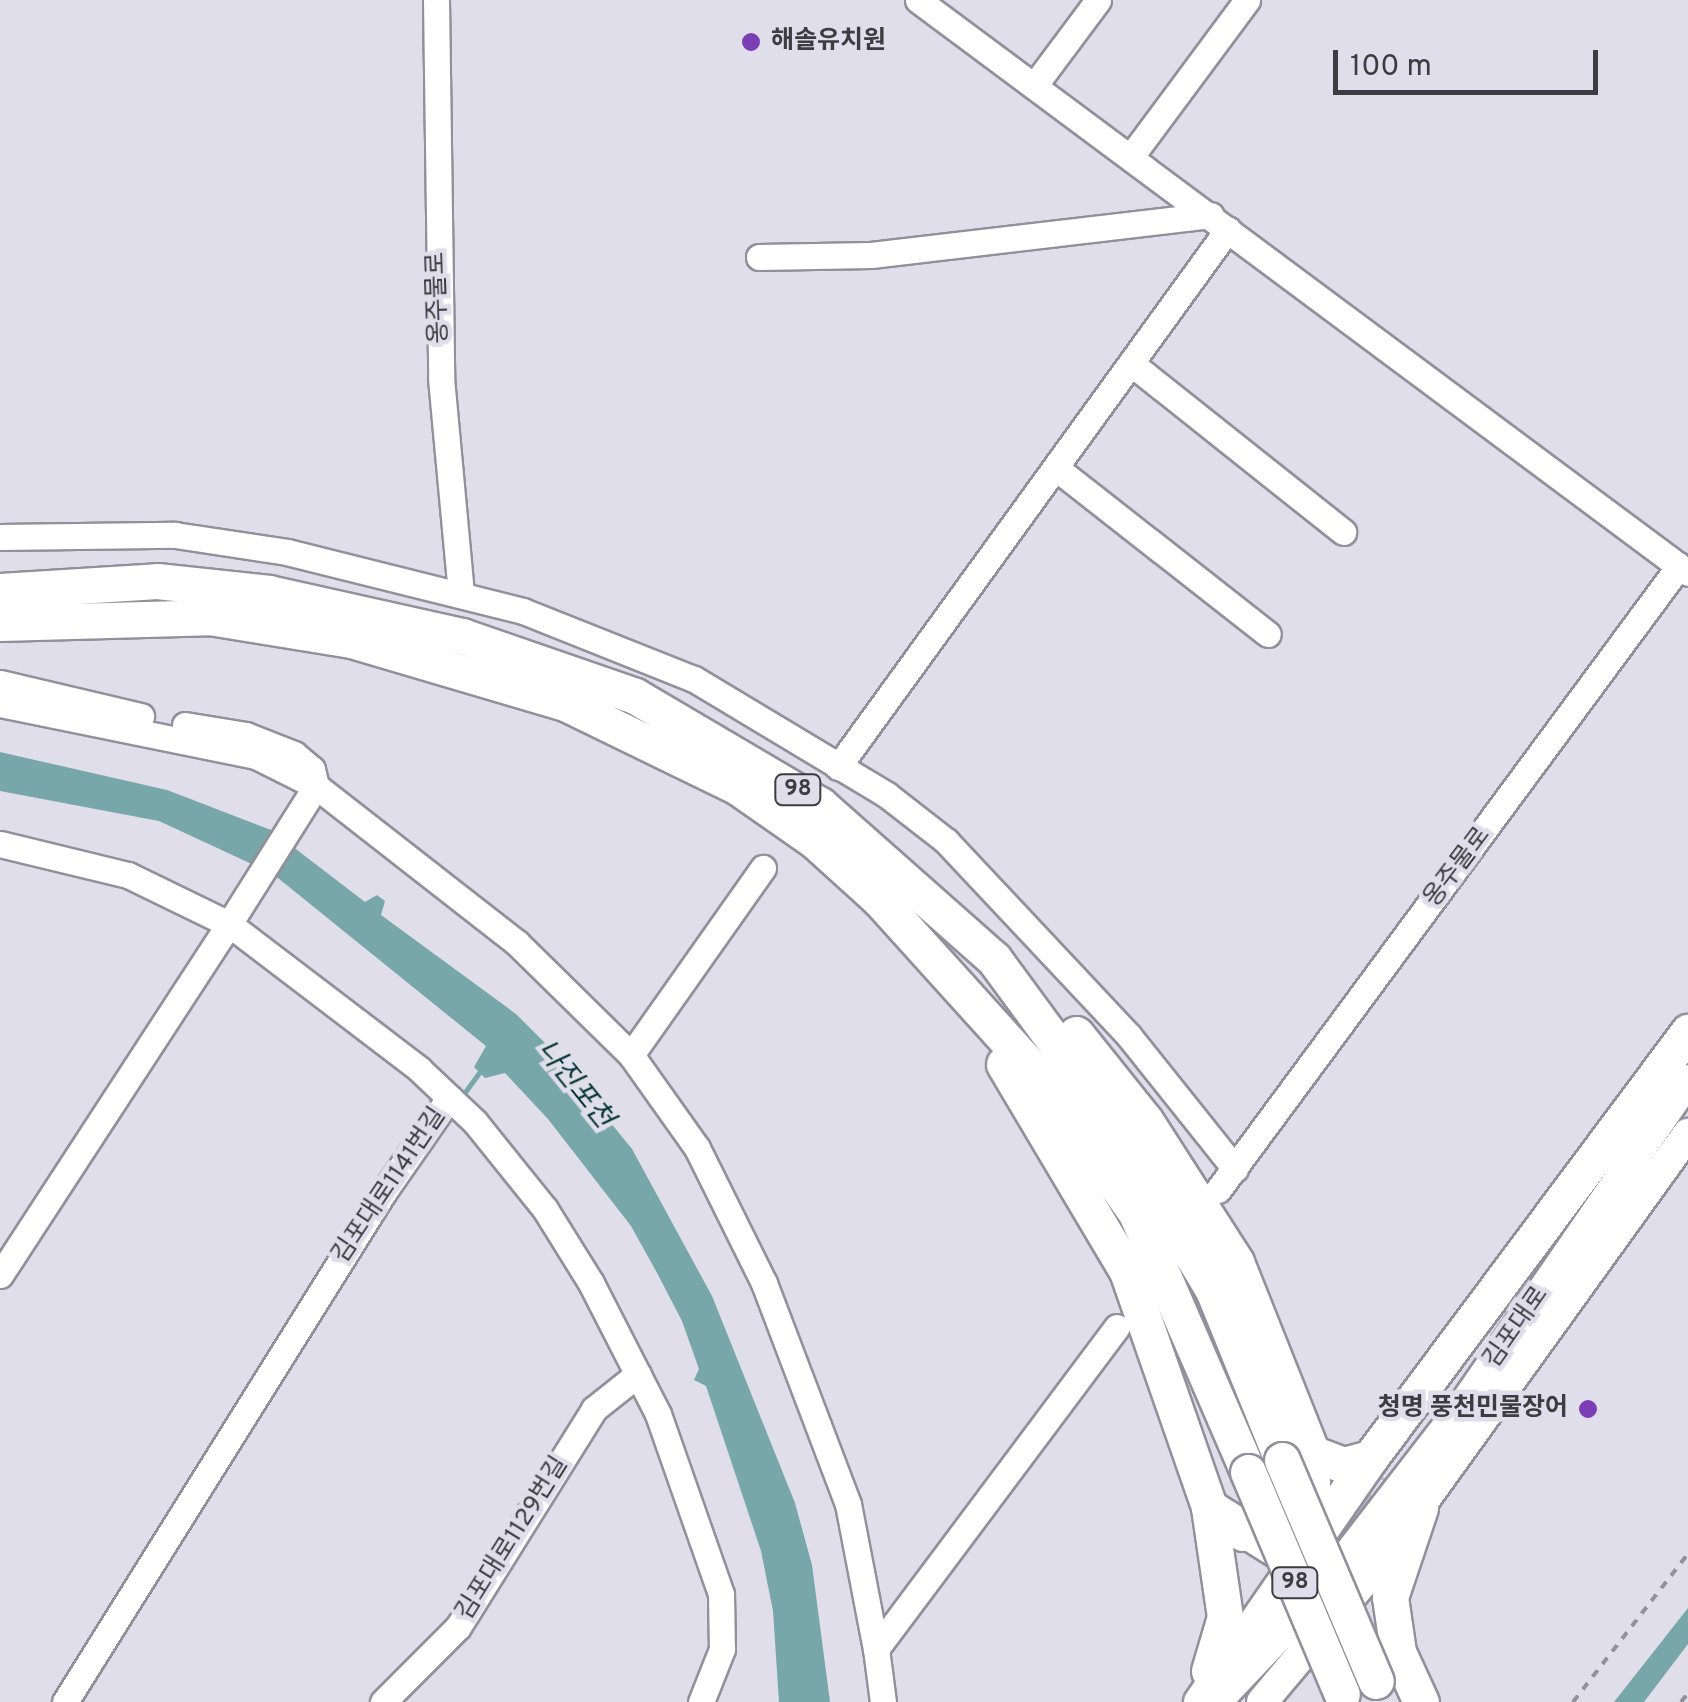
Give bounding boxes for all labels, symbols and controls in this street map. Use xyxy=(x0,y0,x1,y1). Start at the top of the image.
place label: 해솔유치원 xyxy=(771,27,886,57)
scale bar xyxy=(1338,30,1603,92)
marker: 해솔유치원 xyxy=(740,31,762,53)
text: 100 m xyxy=(1350,49,1432,86)
street label: 옹주물로 xyxy=(422,252,456,344)
road number: 98 xyxy=(773,773,823,807)
street label: 옹주물로 xyxy=(1418,822,1498,914)
water label: 나진포천 xyxy=(529,1034,619,1136)
street label: 김포대로1141번길 xyxy=(327,1103,453,1269)
street label: 김포대로 xyxy=(1478,1282,1556,1374)
place label: 청명 풍천민물장어 xyxy=(1378,1394,1568,1424)
marker: 청명 풍천민물장어 xyxy=(1577,1398,1599,1420)
street label: 김포대로1129번길 xyxy=(451,1452,575,1626)
road number: 98 xyxy=(1270,1566,1320,1600)

